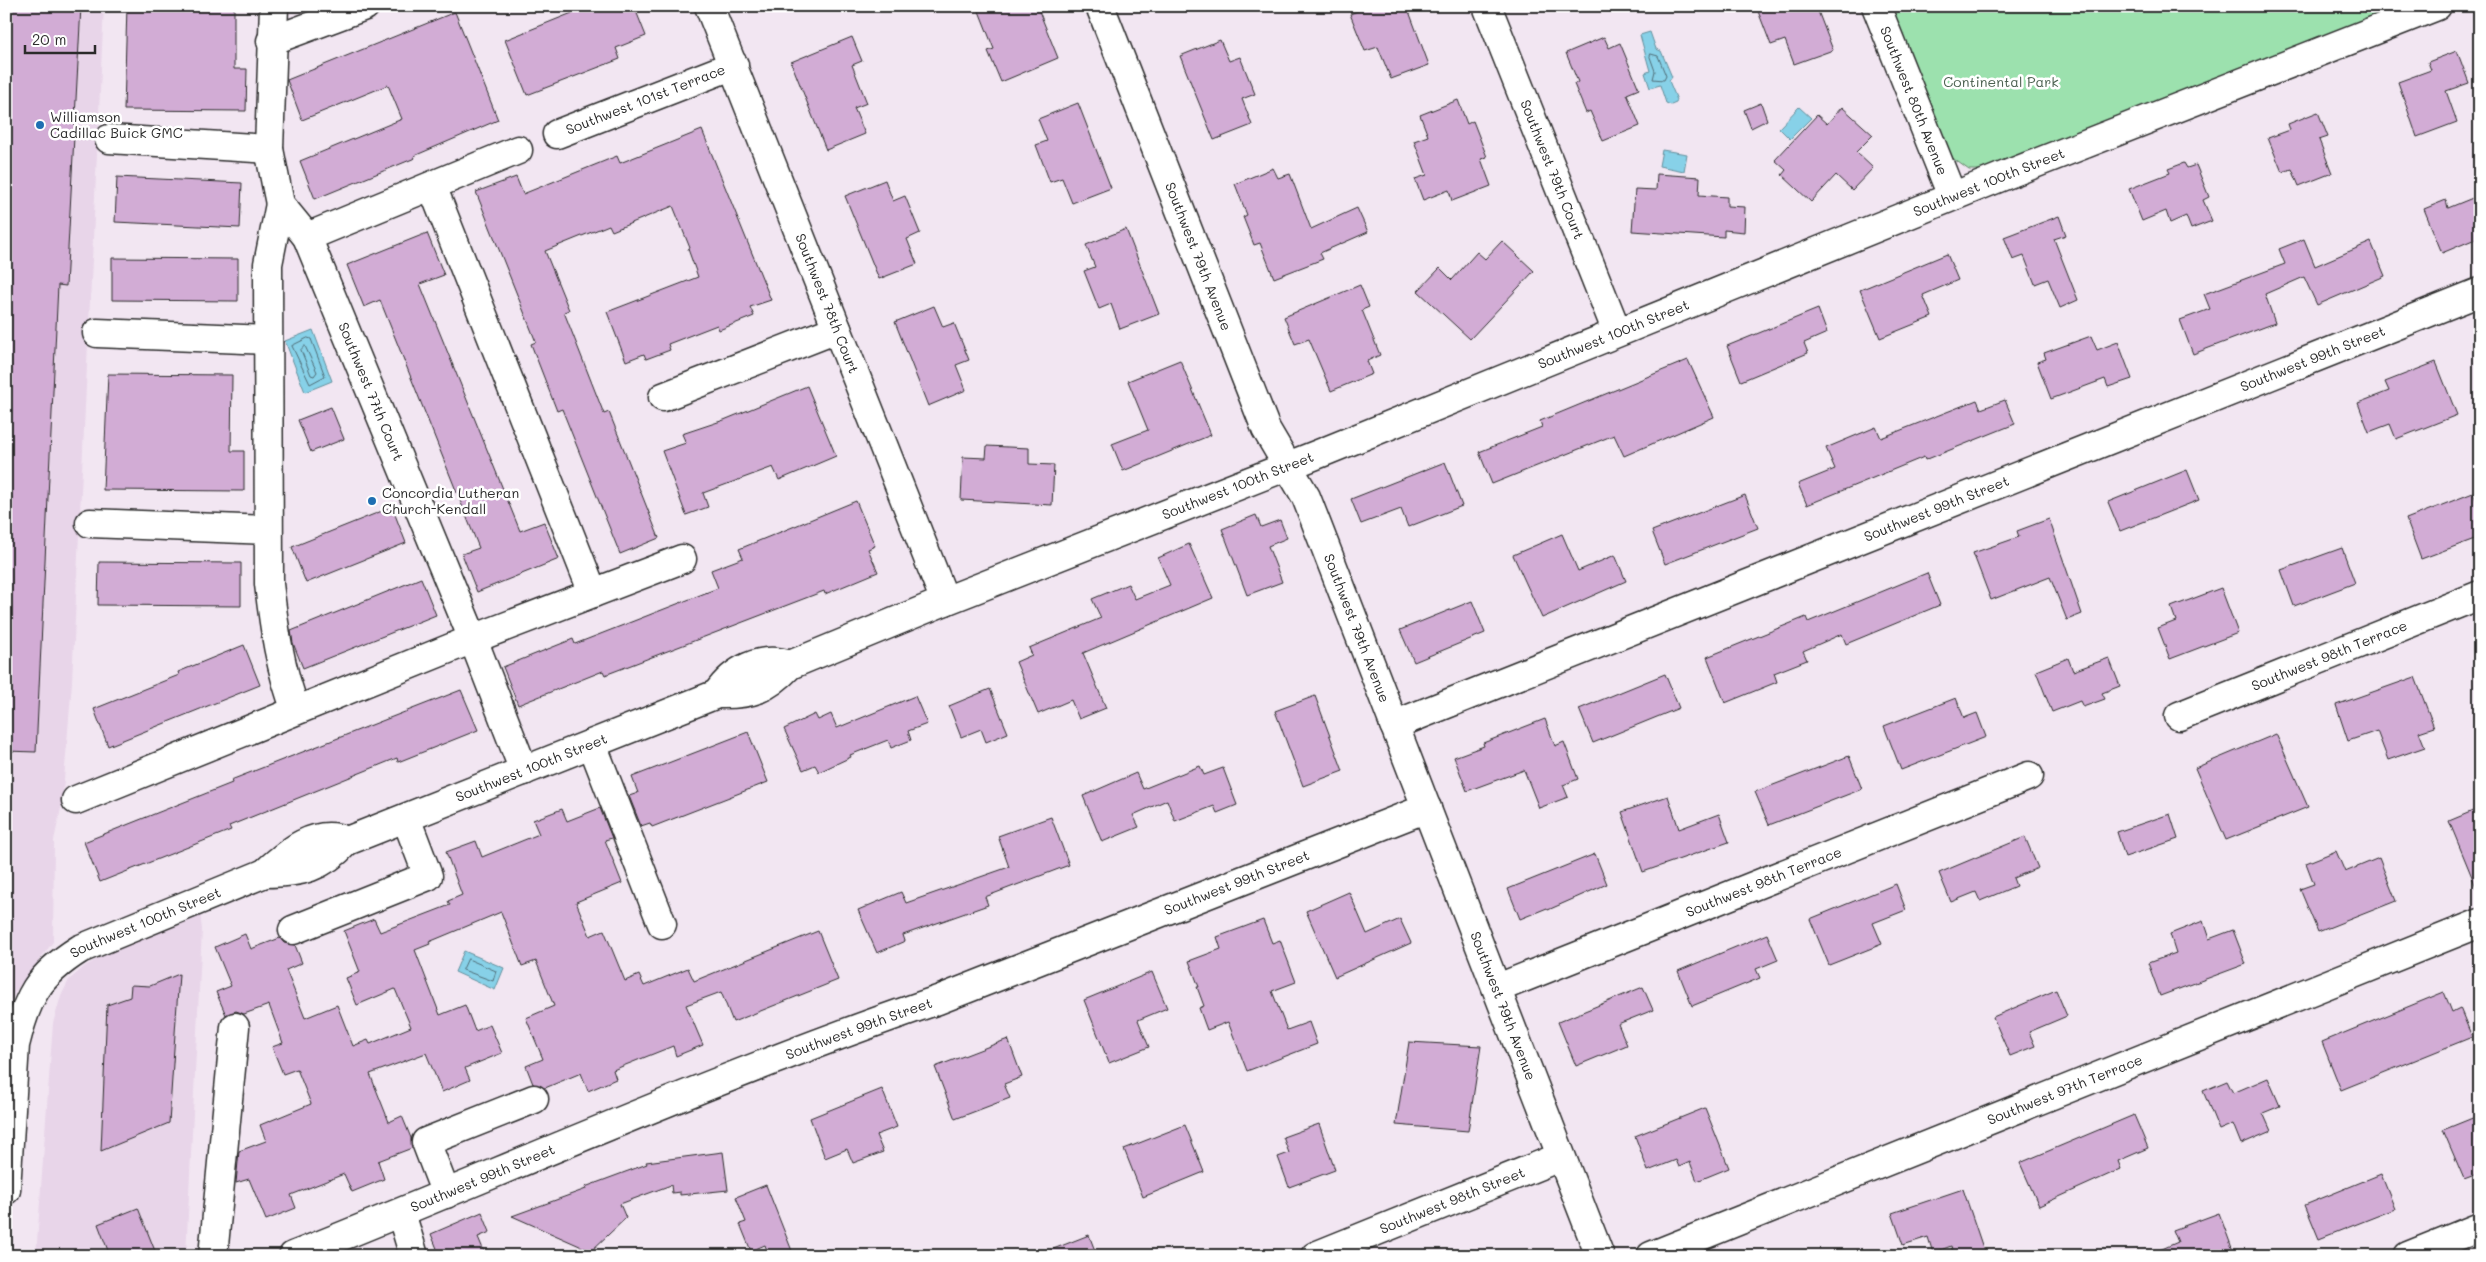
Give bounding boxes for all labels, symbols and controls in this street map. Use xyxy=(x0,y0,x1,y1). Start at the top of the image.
scale bar xyxy=(25,22,95,54)
street label: Southwest 80th Avenue xyxy=(1876,23,1953,178)
text: 20 m xyxy=(32,29,66,49)
street label: Southwest 101st Terrace xyxy=(563,59,728,139)
park label: Continental Park xyxy=(1943,72,2059,91)
street label: Southwest 79th Court xyxy=(1516,97,1589,242)
place label: Williamson Cadillac Buick GMC xyxy=(50,107,183,142)
marker: Williamson Cadillac Buick GMC xyxy=(34,119,46,131)
street label: Southwest 100th Street xyxy=(1910,143,2067,221)
street label: Southwest 79th Avenue xyxy=(1161,179,1236,333)
street label: Southwest 78th Court xyxy=(791,231,864,376)
street label: Southwest 100th Street xyxy=(1535,295,1692,373)
street label: Southwest 77th Court xyxy=(334,319,408,464)
street label: Southwest 99th Street xyxy=(2237,321,2388,396)
street label: Southwest 100th Street xyxy=(1159,447,1316,524)
street label: Southwest 99th Street xyxy=(1861,471,2012,546)
place label: Concordia Lutheran Church-Kendall xyxy=(382,483,519,518)
marker: Concordia Lutheran Church-Kendall xyxy=(366,495,378,507)
street label: Southwest 79th Avenue xyxy=(1320,551,1395,705)
street label: Southwest 98th Terrace xyxy=(2248,615,2410,695)
street label: Southwest 100th Street xyxy=(453,729,610,806)
street label: Southwest 98th Terrace xyxy=(1683,842,1844,921)
street label: Southwest 99th Street xyxy=(1161,845,1312,919)
street label: Southwest 100th Street xyxy=(66,882,224,962)
street label: Southwest 79th Avenue xyxy=(1466,929,1541,1083)
street label: Southwest 99th Street xyxy=(783,993,935,1064)
street label: Southwest 97th Terrace xyxy=(1984,1050,2145,1129)
street label: Southwest 99th Street xyxy=(407,1139,558,1216)
street label: Southwest 98th Street xyxy=(1377,1162,1527,1238)

